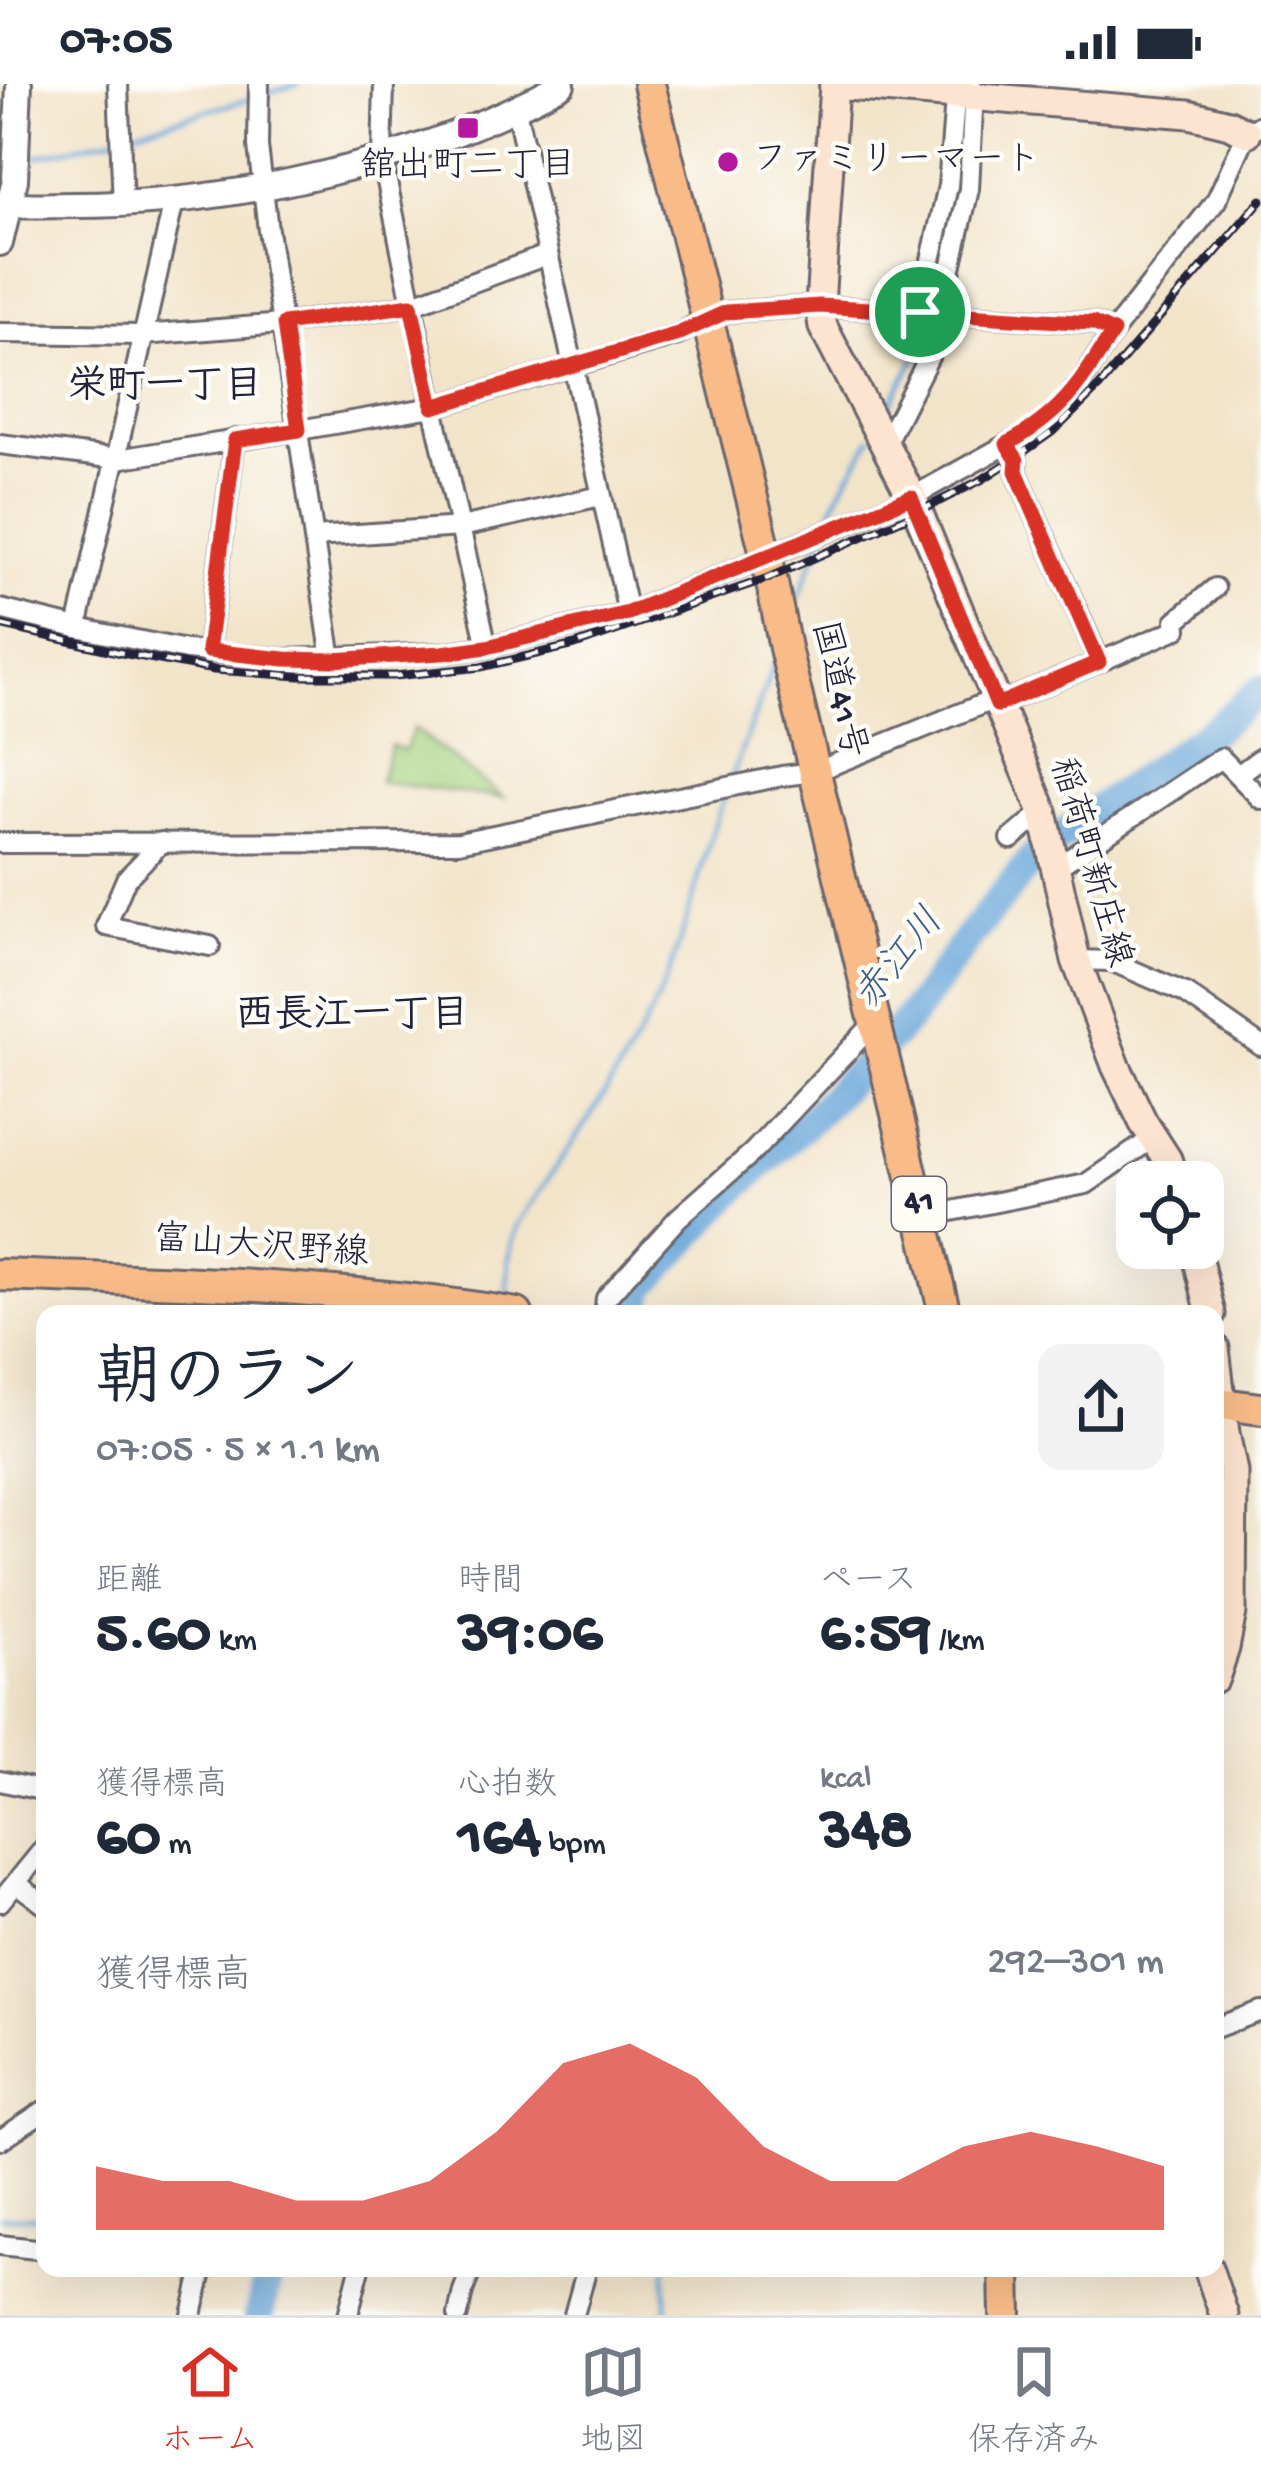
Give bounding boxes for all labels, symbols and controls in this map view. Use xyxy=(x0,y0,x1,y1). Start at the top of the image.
text: 07:05 xyxy=(60,16,172,69)
marker: 舘出町二丁目 xyxy=(455,115,481,141)
place label: ファミリーマート xyxy=(752,141,1041,184)
place label: 舘出町二丁目 xyxy=(360,146,576,190)
marker: ファミリーマート xyxy=(715,149,741,175)
pin xyxy=(869,261,971,363)
icon: arrive xyxy=(887,279,953,345)
district label: 栄町一丁目 xyxy=(67,365,263,412)
street label: 国道41号 xyxy=(799,617,874,763)
street label: 稲荷町新庄線 xyxy=(1038,753,1140,973)
water label: 赤江川 xyxy=(845,900,956,1021)
district label: 西長江一丁目 xyxy=(235,995,469,1041)
map controls xyxy=(1116,1161,1224,1269)
button: locate xyxy=(1116,1161,1224,1269)
road number: 41 xyxy=(892,1177,946,1231)
street label: 富山大沢野線 xyxy=(152,1218,370,1278)
button: share xyxy=(1038,1344,1164,1470)
text: 朝のラン xyxy=(96,1345,360,1423)
text: 07:05 · 5 × 1.1 km xyxy=(96,1429,380,1475)
text: 距離 xyxy=(96,1564,162,1602)
text: 時間 xyxy=(458,1564,524,1602)
text: ペース xyxy=(820,1564,917,1602)
text: 5.60 xyxy=(96,1602,211,1672)
text: 39:06 xyxy=(458,1602,603,1672)
text: 6:59 xyxy=(820,1602,931,1672)
text: km xyxy=(211,1623,257,1661)
text: /km xyxy=(931,1623,985,1661)
text: kcal xyxy=(820,1761,872,1799)
text: 獲得標高 xyxy=(96,1768,228,1806)
text: 心拍数 xyxy=(458,1768,557,1806)
text: 348 xyxy=(820,1799,912,1869)
text: 60 xyxy=(96,1806,160,1876)
text: 164 xyxy=(458,1806,541,1876)
text: m xyxy=(160,1827,192,1865)
text: bpm xyxy=(541,1827,606,1865)
text: 292–301 m xyxy=(987,1941,1164,1987)
text: 獲得標高 xyxy=(96,1956,252,2002)
tab: ホーム xyxy=(161,2339,259,2462)
tab: 地図 xyxy=(580,2339,646,2462)
tab: 保存済み xyxy=(968,2339,1100,2462)

